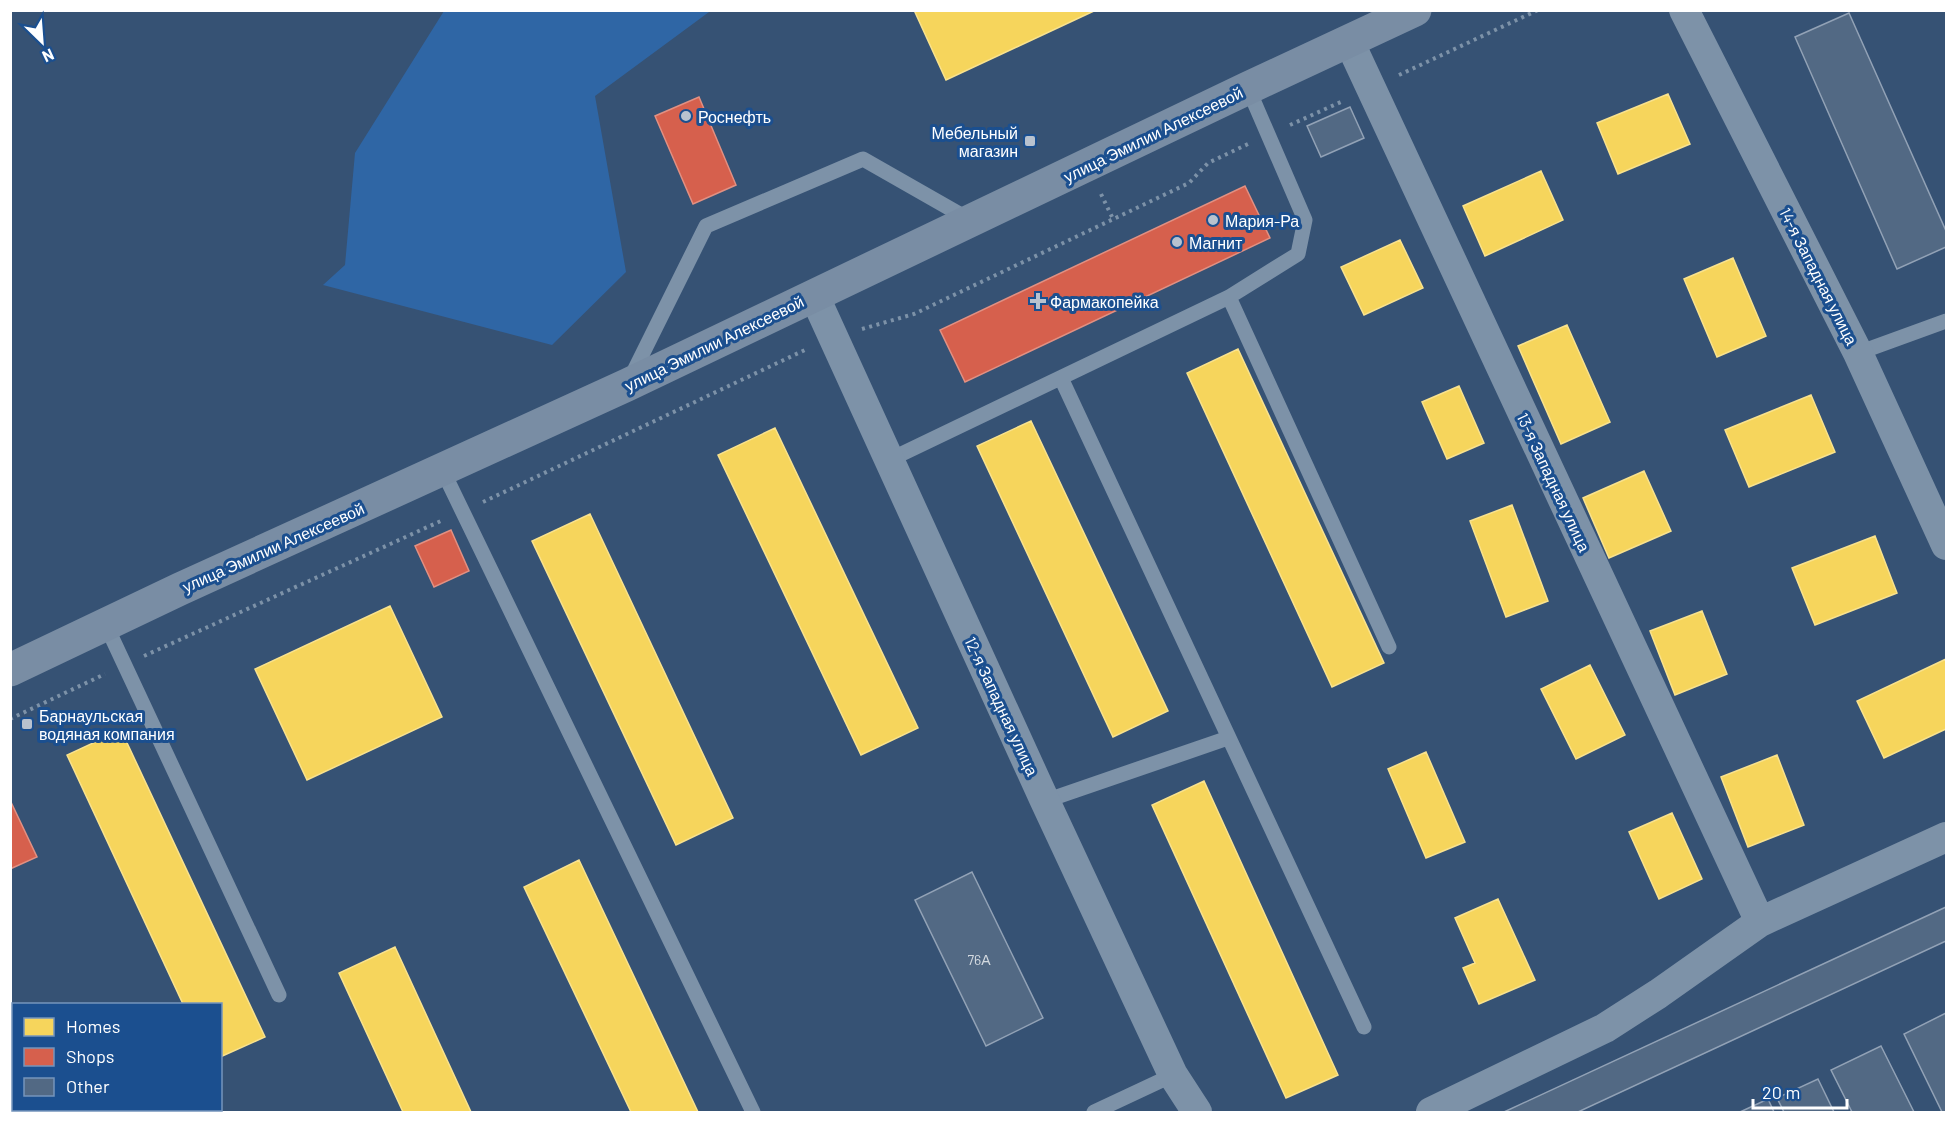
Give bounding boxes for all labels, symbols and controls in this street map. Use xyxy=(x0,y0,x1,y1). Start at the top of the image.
north arrow xyxy=(12,12,72,72)
text: N xyxy=(40,45,57,67)
street label: улица Эмилии Алексеевой xyxy=(1060,82,1246,186)
place label: Роснефть xyxy=(698,107,771,126)
marker: Роснефть xyxy=(679,109,693,123)
place label: Мебельный магазин xyxy=(931,123,1018,160)
marker: Мебельный магазин xyxy=(1023,134,1037,148)
street label: 14-я Западная улица xyxy=(1776,204,1862,348)
place label: Мария-Ра xyxy=(1225,211,1299,230)
marker: Мария-Ра xyxy=(1206,213,1220,227)
place label: Магнит xyxy=(1189,233,1243,252)
marker: Магнит xyxy=(1170,235,1184,249)
street label: улица Эмилии Алексеевой xyxy=(621,291,807,395)
place label: Фармакопейка xyxy=(1050,292,1159,311)
marker: Фармакопейка xyxy=(1031,294,1045,308)
street label: 13-я Западная улица xyxy=(1513,410,1595,555)
street label: улица Эмилии Алексеевой xyxy=(179,498,367,596)
street label: 12-я Западная улица xyxy=(961,633,1043,779)
place label: Барнаульская водяная компания xyxy=(39,706,175,743)
marker: Барнаульская водяная компания xyxy=(20,717,34,731)
house number: 76А xyxy=(967,951,991,968)
legend xyxy=(12,1003,222,1111)
text: Homes xyxy=(66,1015,120,1037)
text: Shops xyxy=(66,1045,115,1067)
scale bar xyxy=(1753,1072,1848,1110)
text: Other xyxy=(66,1075,110,1097)
text: 20 m xyxy=(1762,1081,1800,1103)

